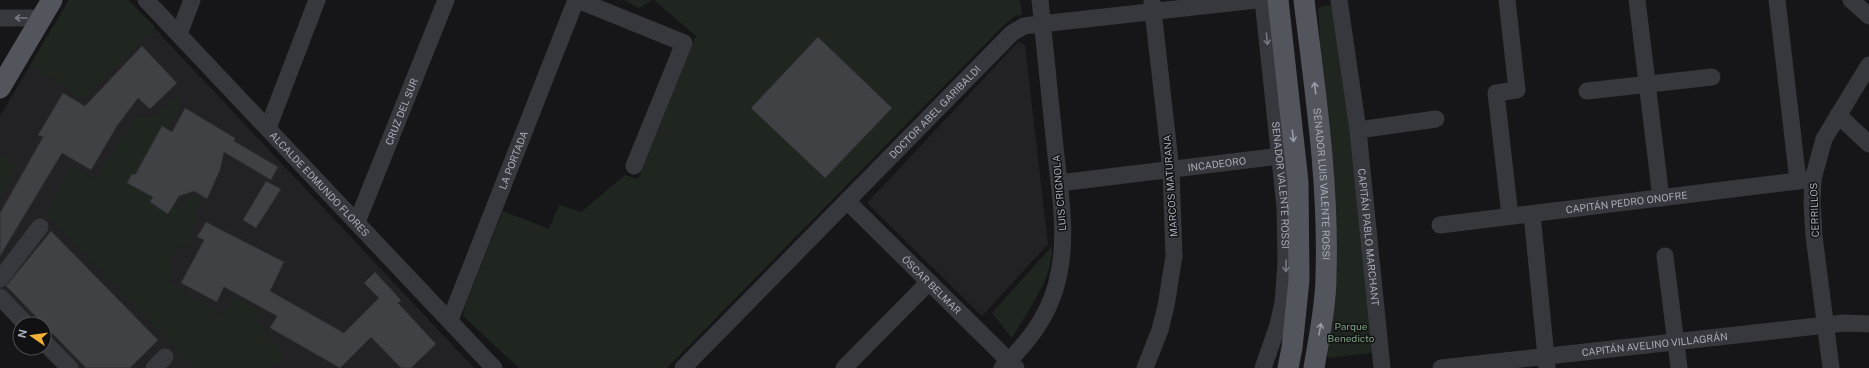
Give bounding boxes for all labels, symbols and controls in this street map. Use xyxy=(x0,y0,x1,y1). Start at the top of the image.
one-way arrow xyxy=(15,14,28,22)
one-way arrow xyxy=(1264,32,1271,45)
street label: DOCTOR ABEL GARIBALDI xyxy=(886,63,983,161)
street label: CRUZ DEL SUR xyxy=(382,76,420,147)
one-way arrow xyxy=(1311,82,1319,95)
street label: SENADOR LUIS VALENTE ROSSI xyxy=(1311,107,1332,260)
street label: SENADOR VALENTE ROSSI xyxy=(1270,121,1292,249)
street label: ALCALDE EDMUNDO FLORES xyxy=(267,129,372,239)
street label: LA PORTADA xyxy=(496,129,530,191)
one-way arrow xyxy=(1289,129,1297,142)
street label: MARCOS MATURANA xyxy=(1160,134,1180,238)
street label: INCADEORO xyxy=(1187,154,1247,173)
street label: LUIS CRIGNOLA xyxy=(1050,155,1068,231)
street label: CAPITÁN PABLO MARCHANT xyxy=(1356,168,1382,306)
street label: CERRILLOS xyxy=(1807,182,1821,238)
street label: CAPITÁN PEDRO ONOFRE xyxy=(1565,189,1688,215)
street label: ÓSCAR BELMAR xyxy=(899,253,964,317)
one-way arrow xyxy=(1282,259,1290,272)
north arrow xyxy=(12,316,52,356)
park label: Parque Benedicto xyxy=(1328,320,1375,344)
one-way arrow xyxy=(1317,323,1325,336)
text: N xyxy=(15,328,29,339)
street label: CAPITÁN AVELINO VILLAGRÁN xyxy=(1581,330,1728,358)

